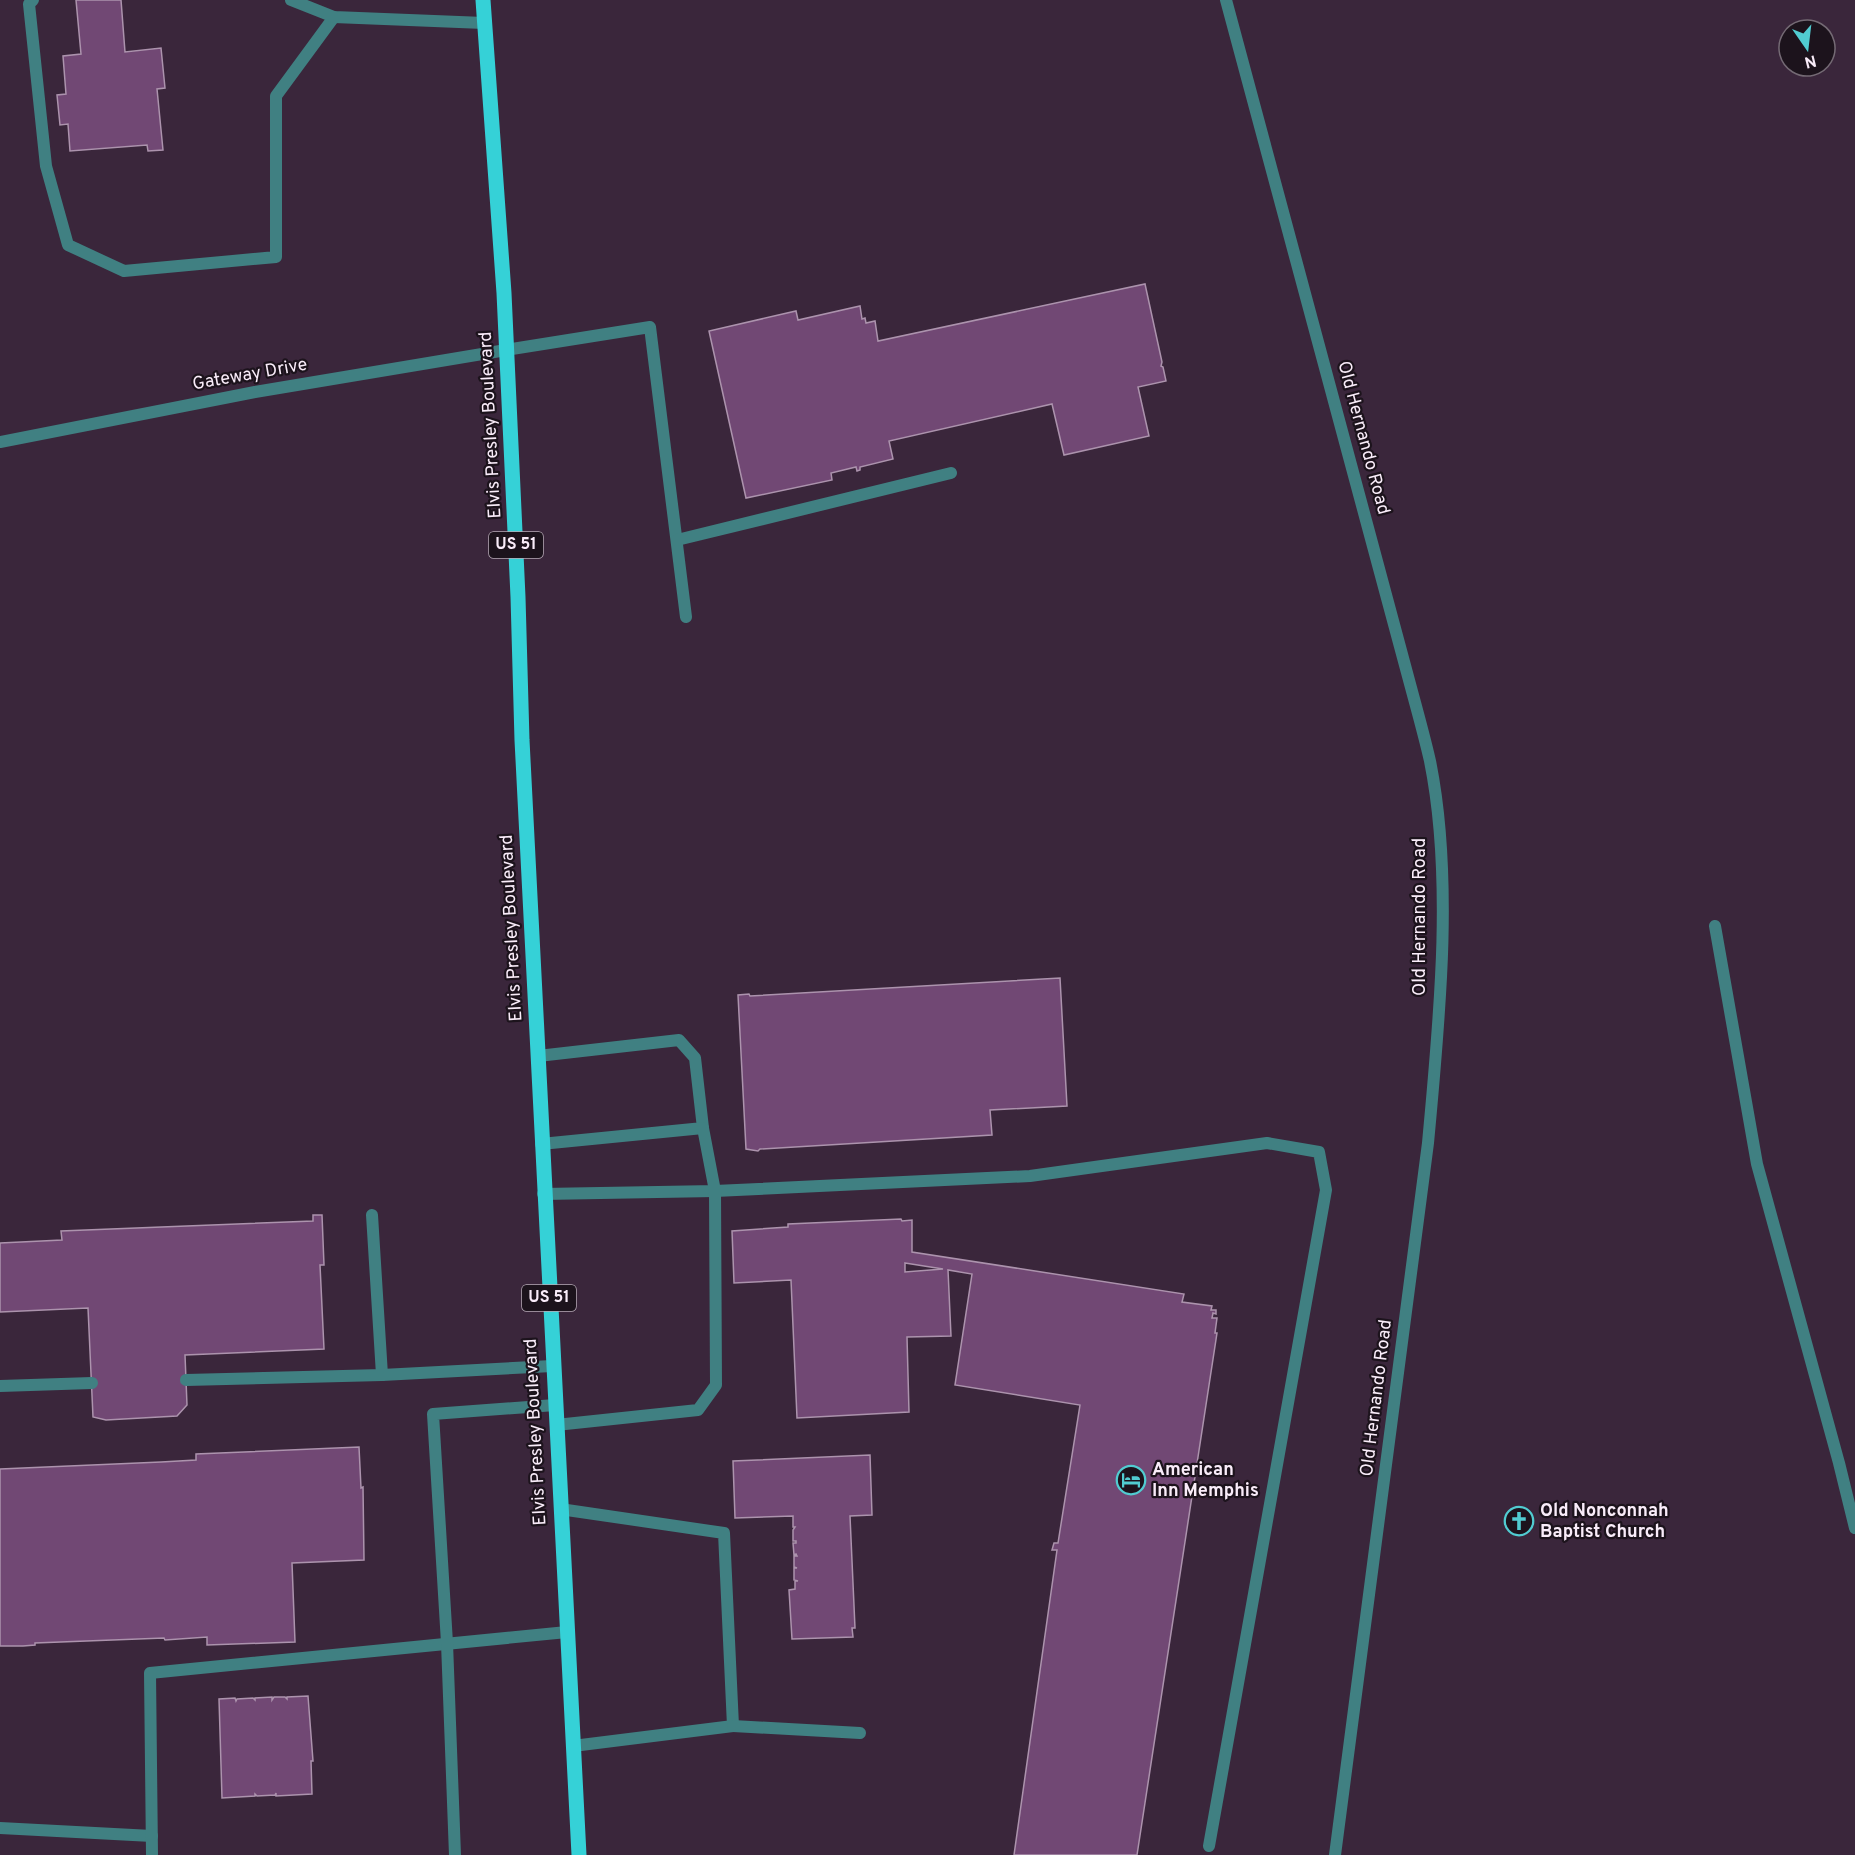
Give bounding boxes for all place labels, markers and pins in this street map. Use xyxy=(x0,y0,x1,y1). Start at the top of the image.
place label: American Inn Memphis xyxy=(1152,1459,1259,1503)
hotel icon: American Inn Memphis xyxy=(1115,1464,1147,1496)
place label: Old Nonconnah Baptist Church xyxy=(1540,1500,1669,1544)
church icon: Old Nonconnah Baptist Church xyxy=(1503,1505,1535,1537)

